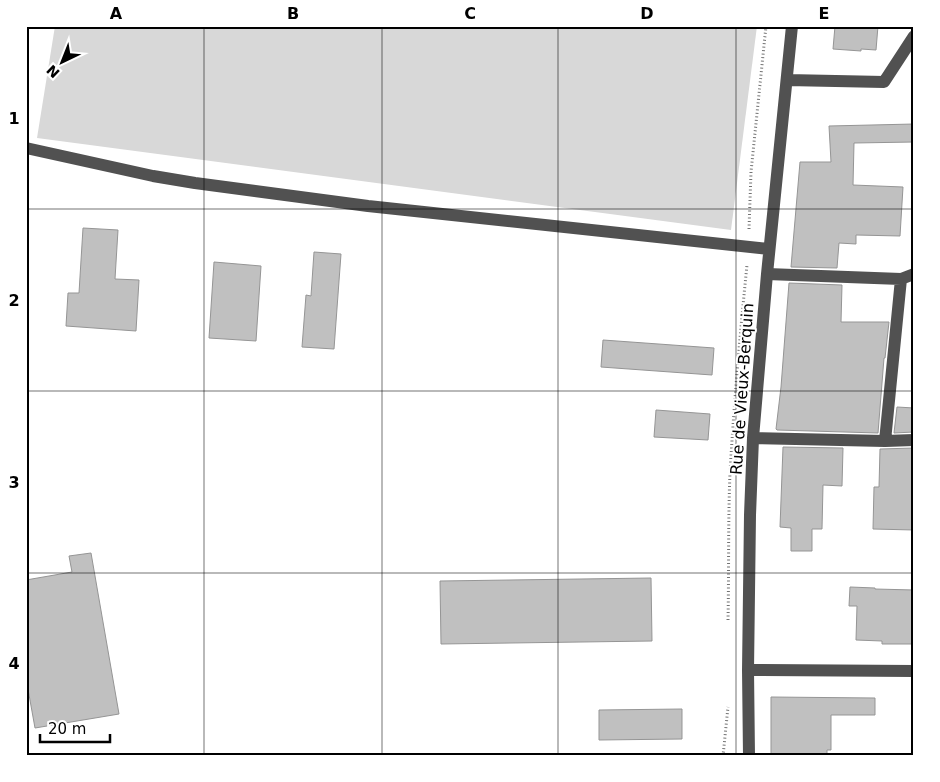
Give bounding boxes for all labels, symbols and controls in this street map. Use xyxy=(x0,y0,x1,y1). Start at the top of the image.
text: A xyxy=(110,4,123,23)
text: B xyxy=(287,4,299,23)
text: C xyxy=(464,4,476,23)
text: D xyxy=(640,4,654,23)
text: E xyxy=(819,4,829,23)
north arrow xyxy=(38,38,88,88)
text: N xyxy=(43,62,63,81)
text: 1 xyxy=(8,109,20,128)
text: 2 xyxy=(8,291,20,310)
street label: Rue de Vieux-Berquin xyxy=(727,302,757,476)
text: 3 xyxy=(8,473,20,492)
text: 4 xyxy=(8,654,20,673)
scale bar xyxy=(40,712,110,744)
text: 20 m xyxy=(48,720,86,738)

